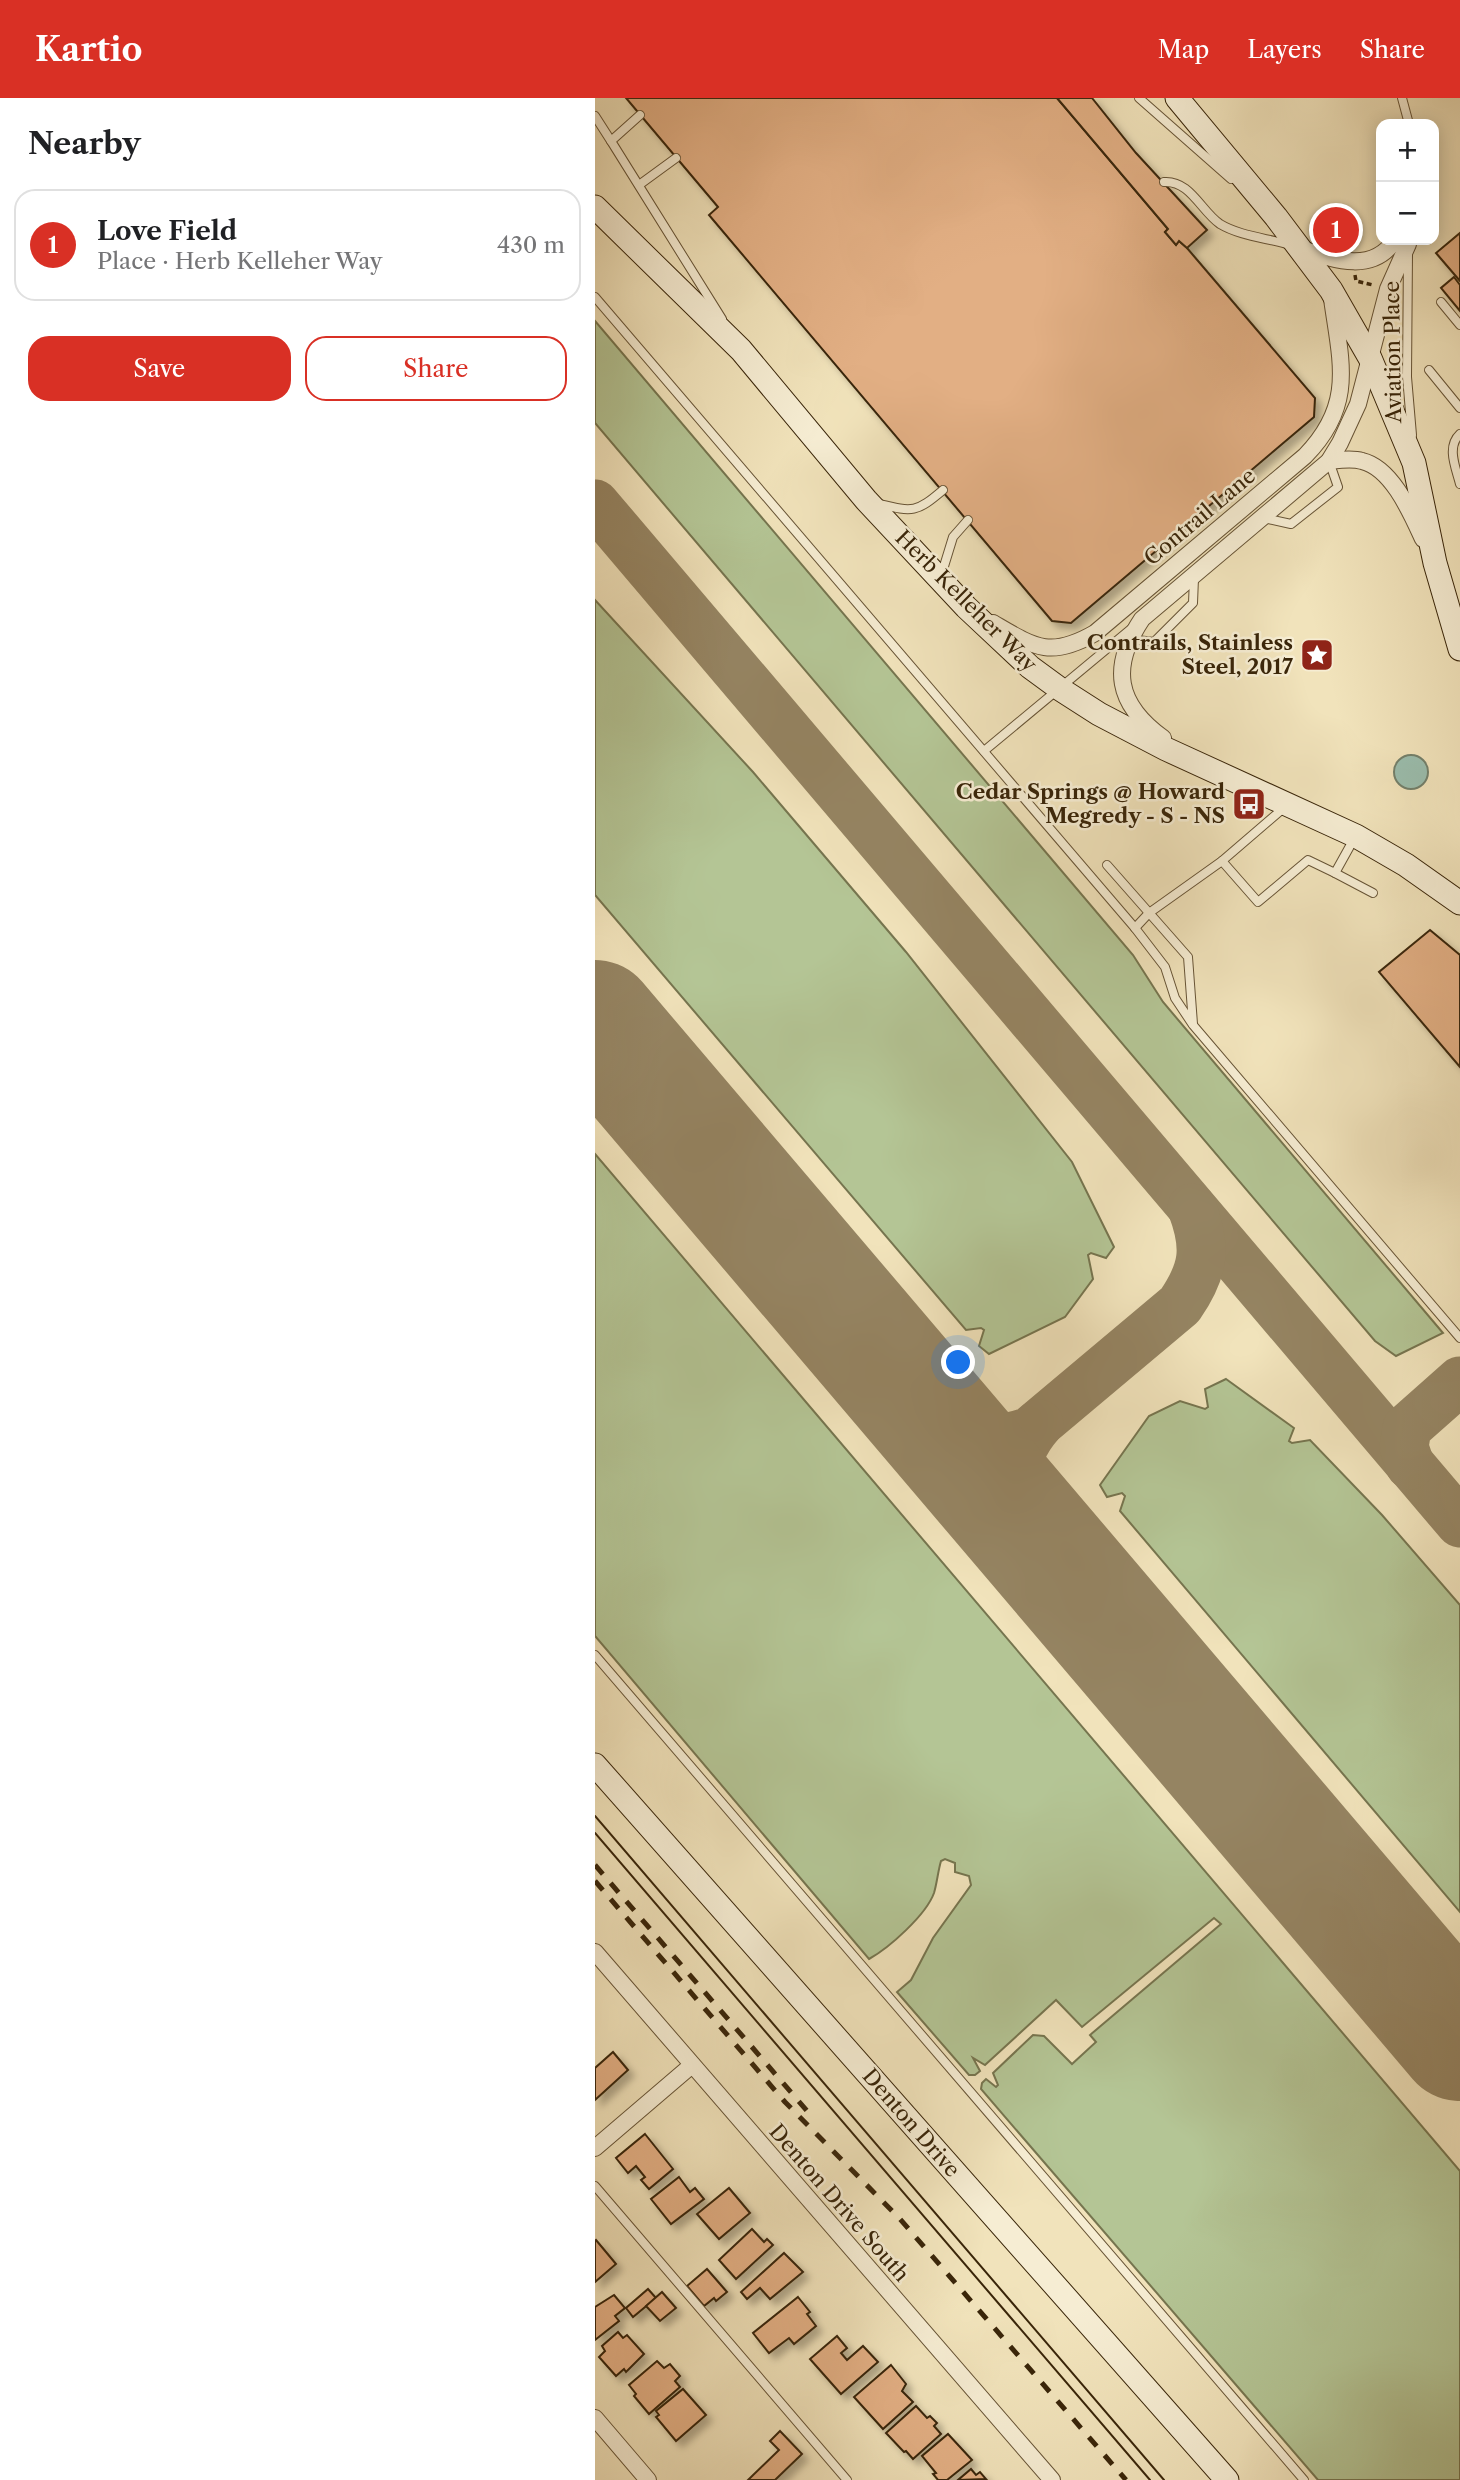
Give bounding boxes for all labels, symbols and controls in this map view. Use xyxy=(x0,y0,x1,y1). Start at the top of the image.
text: Kartio xyxy=(35,29,143,70)
text: Map xyxy=(1158,35,1209,64)
text: Layers xyxy=(1247,35,1322,64)
text: Share xyxy=(1360,35,1425,64)
map controls xyxy=(1376,119,1439,245)
button: + xyxy=(1376,119,1439,182)
text: Nearby xyxy=(28,125,141,162)
button: − xyxy=(1376,182,1439,245)
pin: 1 xyxy=(1313,204,1359,256)
text: Love Field xyxy=(97,215,237,247)
text: 1 xyxy=(48,231,58,259)
text: 430 m xyxy=(497,231,565,259)
text: Place · Herb Kelleher Way xyxy=(97,247,383,275)
street label: Aviation Place xyxy=(1379,281,1406,424)
button: Save xyxy=(28,336,291,401)
button: Share xyxy=(305,336,567,401)
street label: Contrail Lane xyxy=(1139,463,1260,570)
street label: Herb Kelleher Way xyxy=(890,525,1042,677)
place label: Contrails, Stainless Steel, 2017 xyxy=(1087,630,1293,679)
place icon: Contrails, Stainless Steel, 2017 xyxy=(1298,636,1336,674)
place label: Cedar Springs @ Howard Megredy - S - NS xyxy=(956,779,1225,828)
bus stop icon: Cedar Springs @ Howard Megredy - S - NS xyxy=(1230,785,1268,823)
your location xyxy=(941,1345,975,1379)
street label: Denton Drive xyxy=(857,2063,965,2182)
street label: Denton Drive South xyxy=(764,2119,914,2286)

